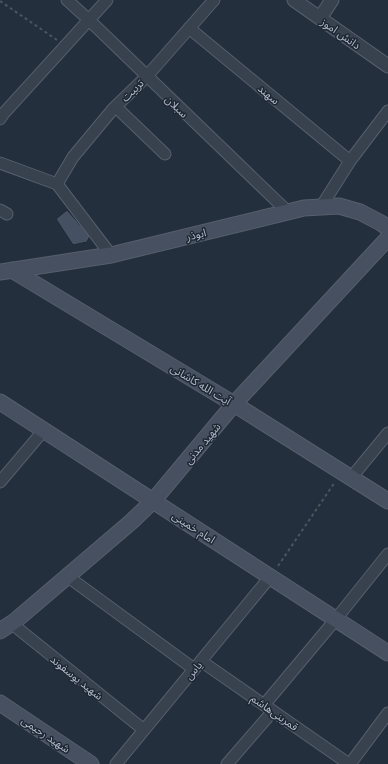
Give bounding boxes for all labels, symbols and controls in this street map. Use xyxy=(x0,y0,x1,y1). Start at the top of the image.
street label: دانش اموز xyxy=(317,14,363,52)
street label: تربیت xyxy=(118,76,147,105)
street label: سهند xyxy=(256,81,283,107)
street label: سبلان xyxy=(162,92,191,121)
street label: ابوذر xyxy=(184,225,208,244)
street label: آیت الله کاشانی xyxy=(168,361,234,408)
street label: شهید مدنی xyxy=(181,420,224,467)
street label: امام خمینی xyxy=(169,508,218,547)
street label: شهید یوسفوند xyxy=(48,652,106,703)
street label: یاس xyxy=(182,658,205,682)
street label: قمربنی‌هاشم xyxy=(247,691,301,735)
street label: شهید رحیمی xyxy=(19,713,73,756)

